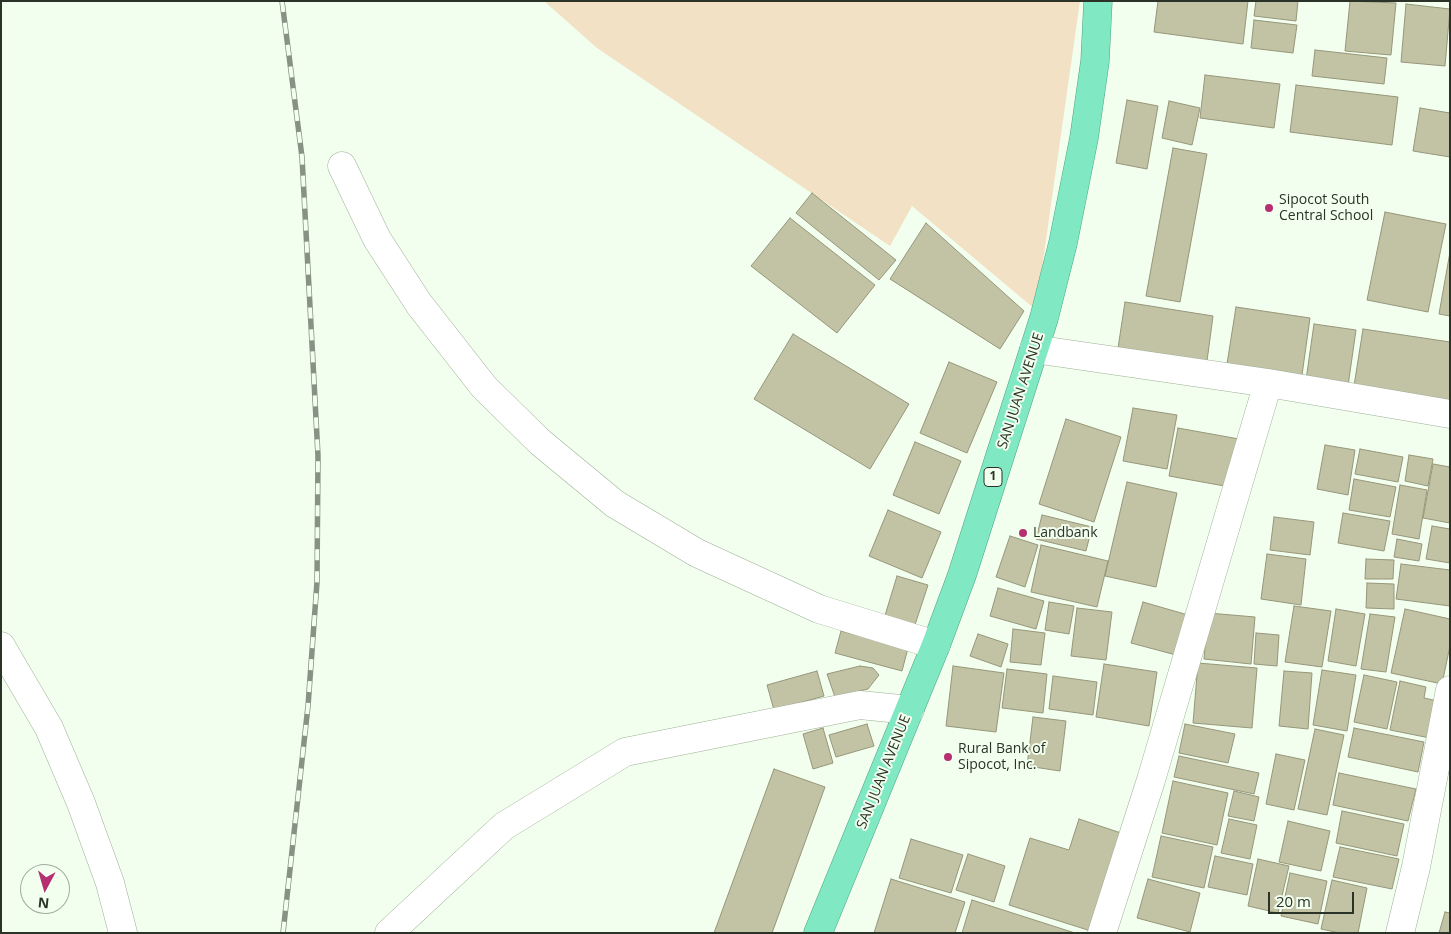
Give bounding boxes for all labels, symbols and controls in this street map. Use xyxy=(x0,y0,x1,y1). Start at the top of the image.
place label: Sipocot South Central School xyxy=(1279,192,1373,224)
marker: Sipocot South Central School xyxy=(1263,202,1275,214)
street label: SAN JUAN AVENUE xyxy=(994,331,1048,451)
road number: 1 xyxy=(984,468,1002,487)
place label: Landbank xyxy=(1033,525,1098,541)
marker: Landbank xyxy=(1017,527,1029,539)
street label: SAN JUAN AVENUE xyxy=(854,713,914,831)
place label: Rural Bank of Sipocot, Inc. xyxy=(958,741,1045,774)
marker: Rural Bank of Sipocot, Inc. xyxy=(942,751,954,763)
north arrow xyxy=(20,864,70,914)
scale bar xyxy=(1271,882,1357,914)
text: 20 m xyxy=(1276,891,1311,911)
text: N xyxy=(37,893,50,913)

